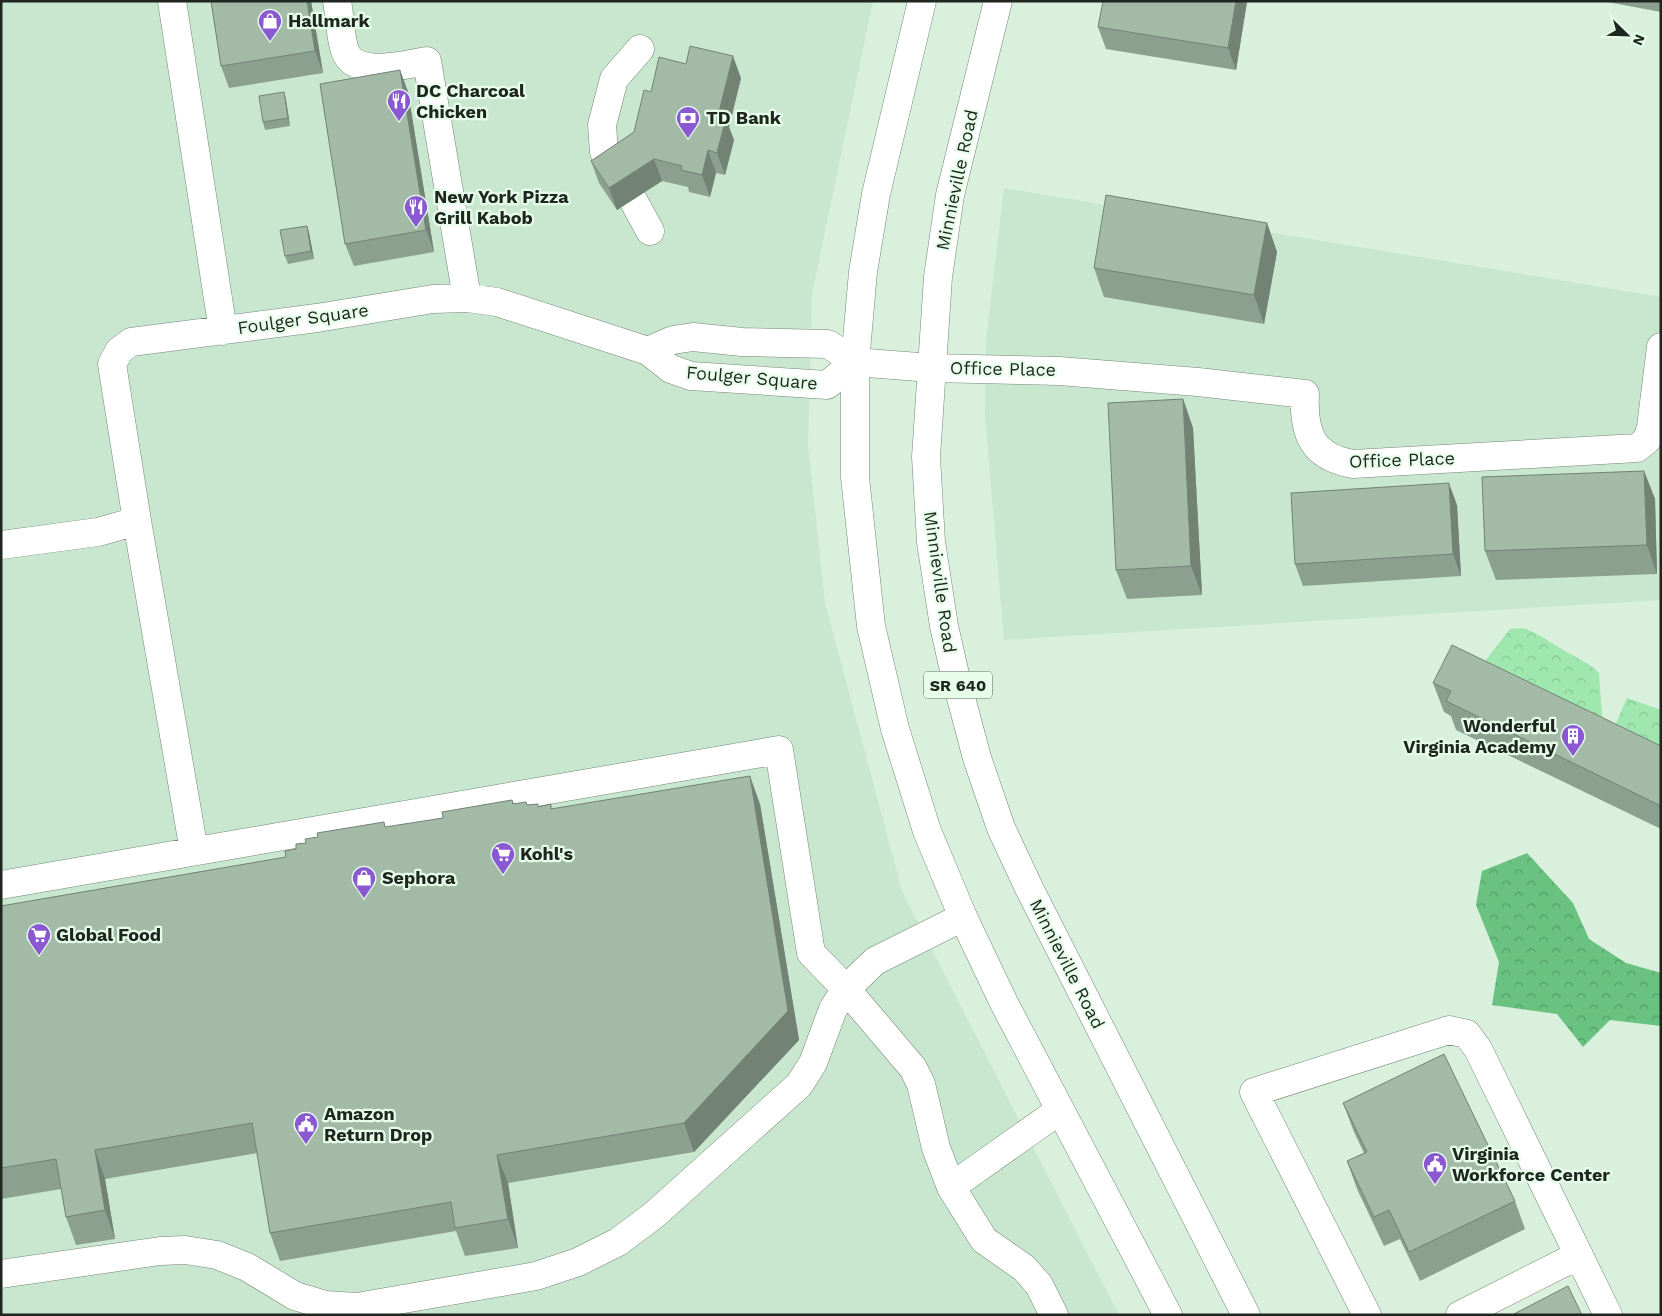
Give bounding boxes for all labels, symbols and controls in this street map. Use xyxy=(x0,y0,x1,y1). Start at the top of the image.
shop icon: Hallmark xyxy=(257,8,283,42)
place label: Hallmark xyxy=(288,10,371,31)
north arrow xyxy=(1602,10,1652,60)
text: N xyxy=(1630,32,1648,48)
place label: DC Charcoal Chicken xyxy=(416,80,525,122)
restaurant icon: DC Charcoal Chicken xyxy=(386,88,412,122)
bank icon: TD Bank xyxy=(675,105,701,139)
place label: TD Bank xyxy=(706,107,782,128)
street label: Minnieville Road xyxy=(931,108,982,252)
place label: New York Pizza Grill Kabob xyxy=(434,186,569,228)
restaurant icon: New York Pizza Grill Kabob xyxy=(403,194,429,228)
street label: Foulger Square xyxy=(236,299,370,338)
street label: Office Place xyxy=(950,357,1056,380)
street label: Foulger Square xyxy=(685,361,819,394)
street label: Office Place xyxy=(1349,447,1455,472)
street label: Minnieville Road xyxy=(920,510,961,654)
road number: SR 640 xyxy=(924,672,992,698)
place label: Wonderful Virginia Academy xyxy=(1403,715,1557,757)
building icon: Wonderful Virginia Academy xyxy=(1560,723,1586,757)
supermarket icon: Kohl's xyxy=(490,841,516,875)
place label: Kohl's xyxy=(520,843,573,864)
shop icon: Sephora xyxy=(351,865,377,899)
place label: Sephora xyxy=(382,867,456,888)
street label: Minnieville Road xyxy=(1026,895,1109,1032)
supermarket icon: Global Food xyxy=(26,922,52,956)
place label: Global Food xyxy=(56,924,161,945)
place label: Amazon Return Drop xyxy=(324,1103,432,1145)
public building icon: Amazon Return Drop xyxy=(293,1111,319,1145)
place label: Virginia Workforce Center xyxy=(1452,1143,1610,1185)
public building icon: Virginia Workforce Center xyxy=(1422,1151,1448,1185)

